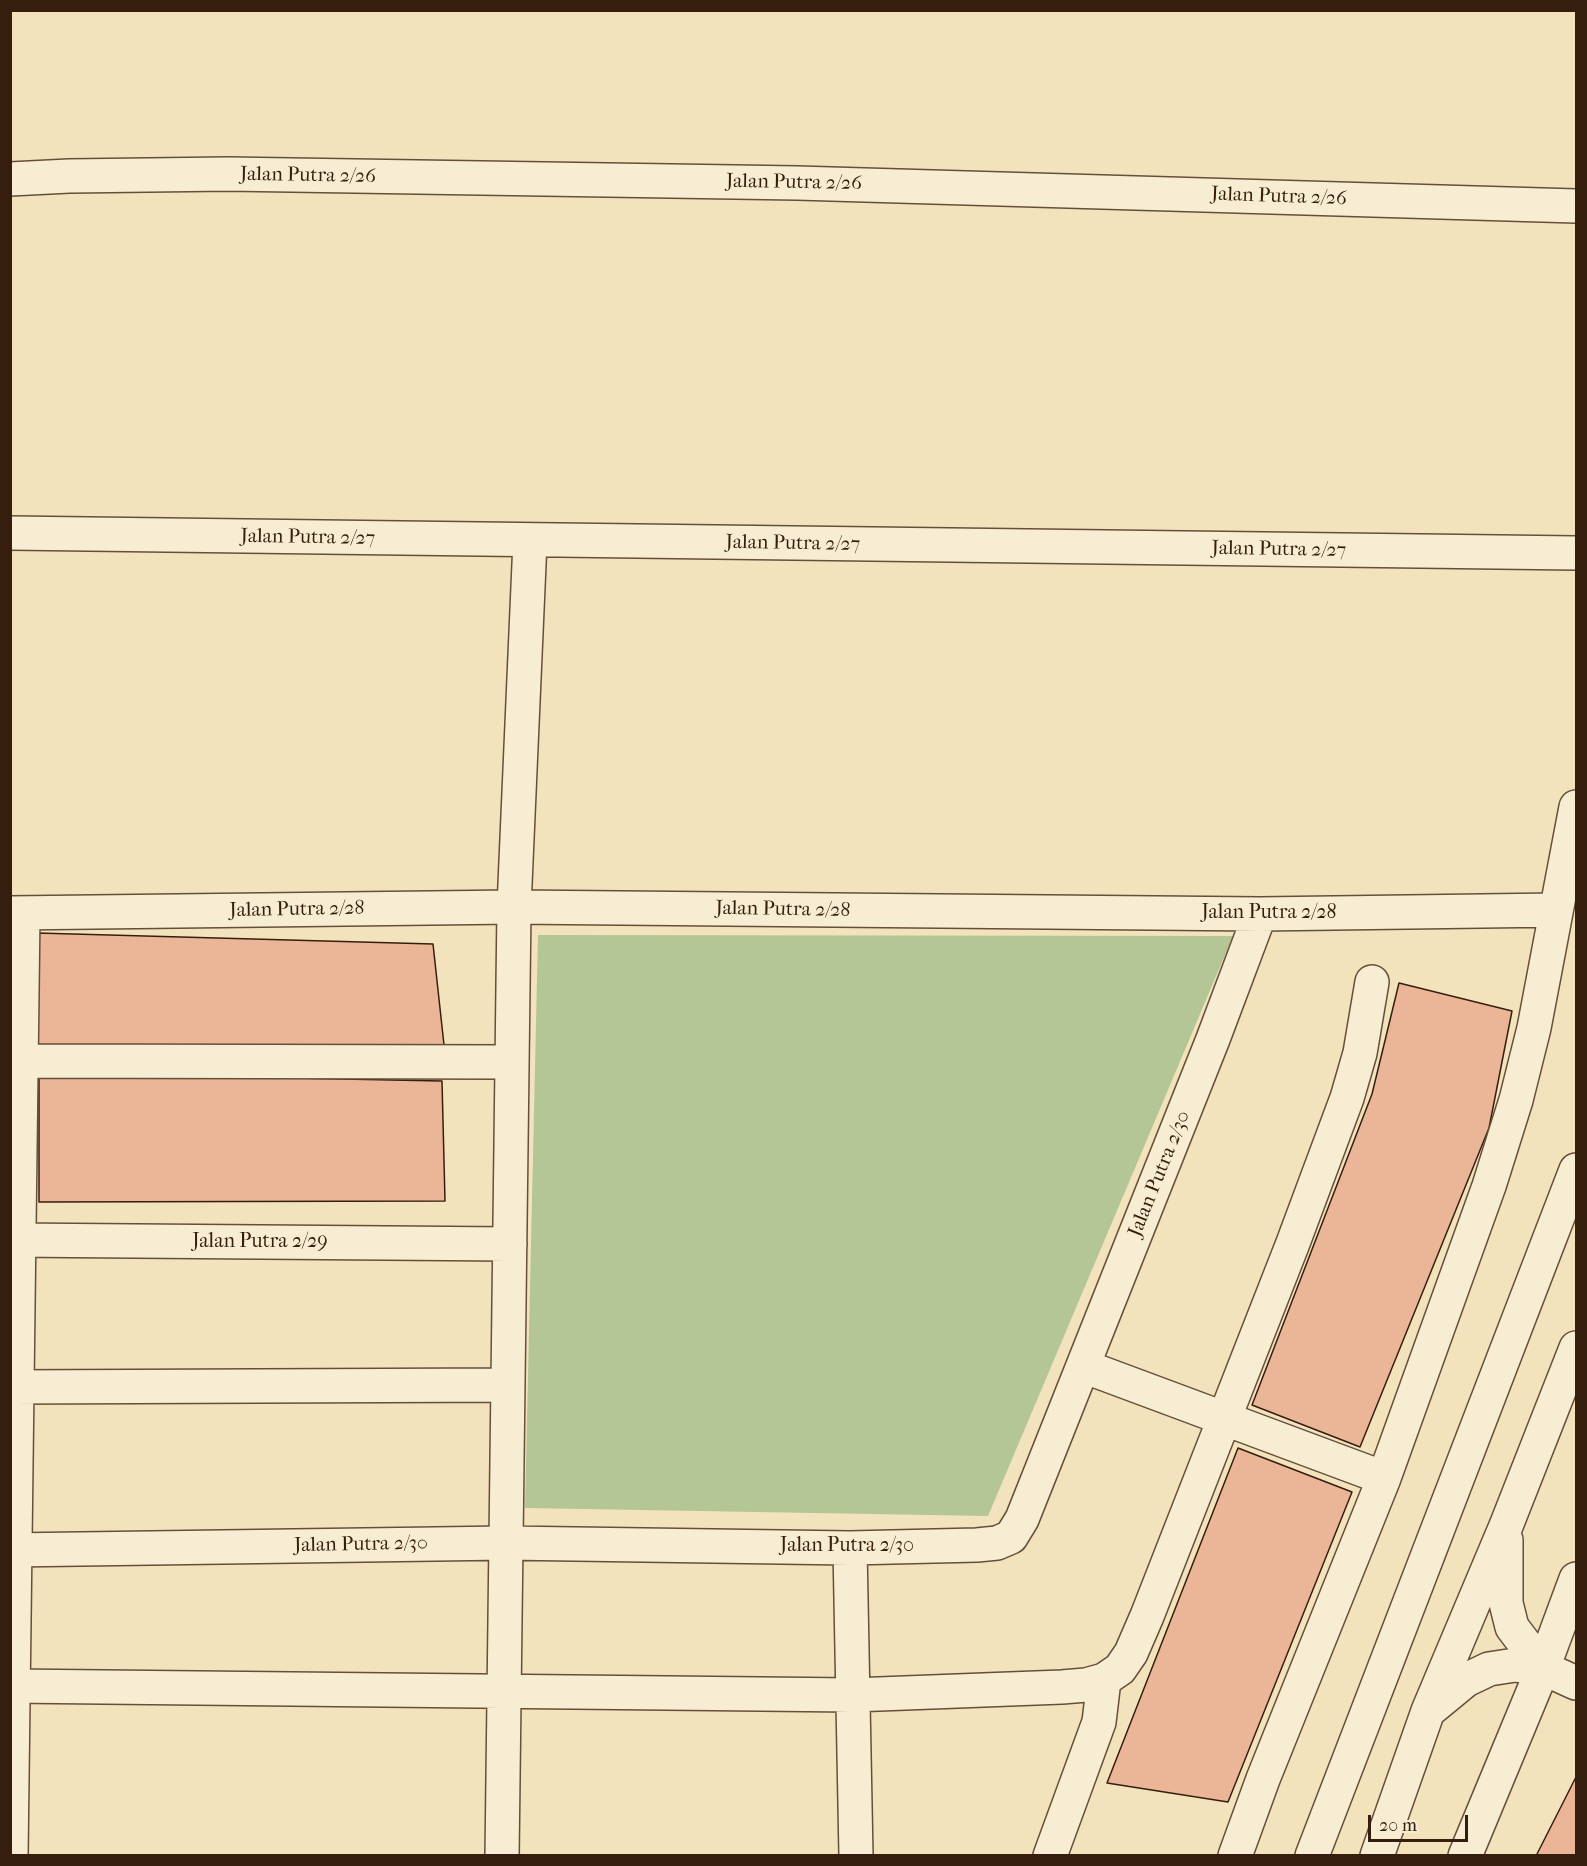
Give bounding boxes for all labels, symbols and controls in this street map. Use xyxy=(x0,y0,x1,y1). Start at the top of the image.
street label: Jalan Putra 2/26 xyxy=(240,163,376,189)
street label: Jalan Putra 2/26 xyxy=(726,170,862,196)
street label: Jalan Putra 2/26 xyxy=(1211,183,1347,211)
street label: Jalan Putra 2/27 xyxy=(241,525,375,551)
street label: Jalan Putra 2/27 xyxy=(726,531,860,557)
street label: Jalan Putra 2/27 xyxy=(1212,537,1346,563)
street label: Jalan Putra 2/28 xyxy=(229,897,365,923)
street label: Jalan Putra 2/28 xyxy=(715,897,851,923)
street label: Jalan Putra 2/28 xyxy=(1202,901,1336,925)
street label: Jalan Putra 2/30 xyxy=(1124,1107,1196,1241)
street label: Jalan Putra 2/29 xyxy=(192,1230,328,1254)
street label: Jalan Putra 2/30 xyxy=(294,1532,428,1558)
street label: Jalan Putra 2/30 xyxy=(780,1534,914,1558)
scale bar xyxy=(1371,1803,1472,1841)
text: 20 m xyxy=(1379,1815,1417,1836)

